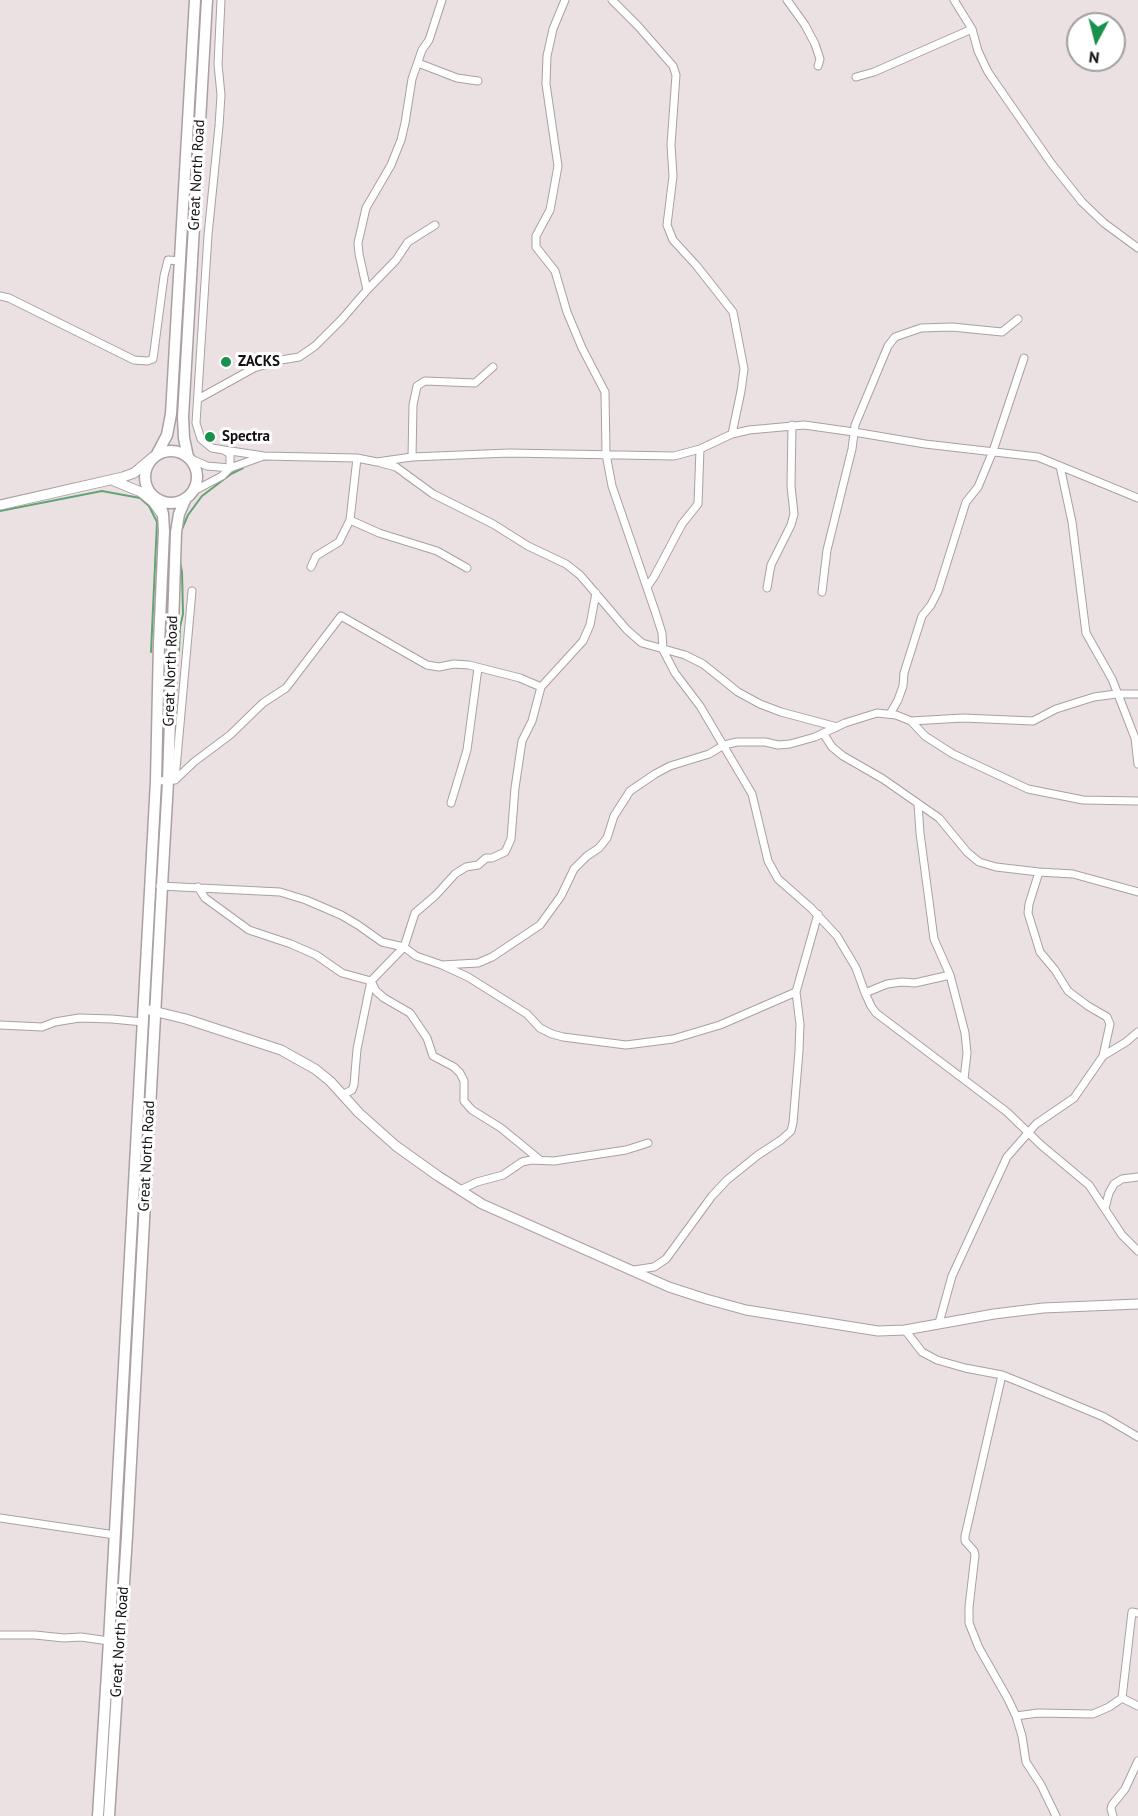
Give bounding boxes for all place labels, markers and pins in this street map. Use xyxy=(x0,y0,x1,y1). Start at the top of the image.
place label: ZACKS xyxy=(238,353,280,371)
marker: ZACKS xyxy=(219,355,233,369)
place label: Spectra xyxy=(222,428,270,446)
marker: Spectra xyxy=(203,430,217,444)

